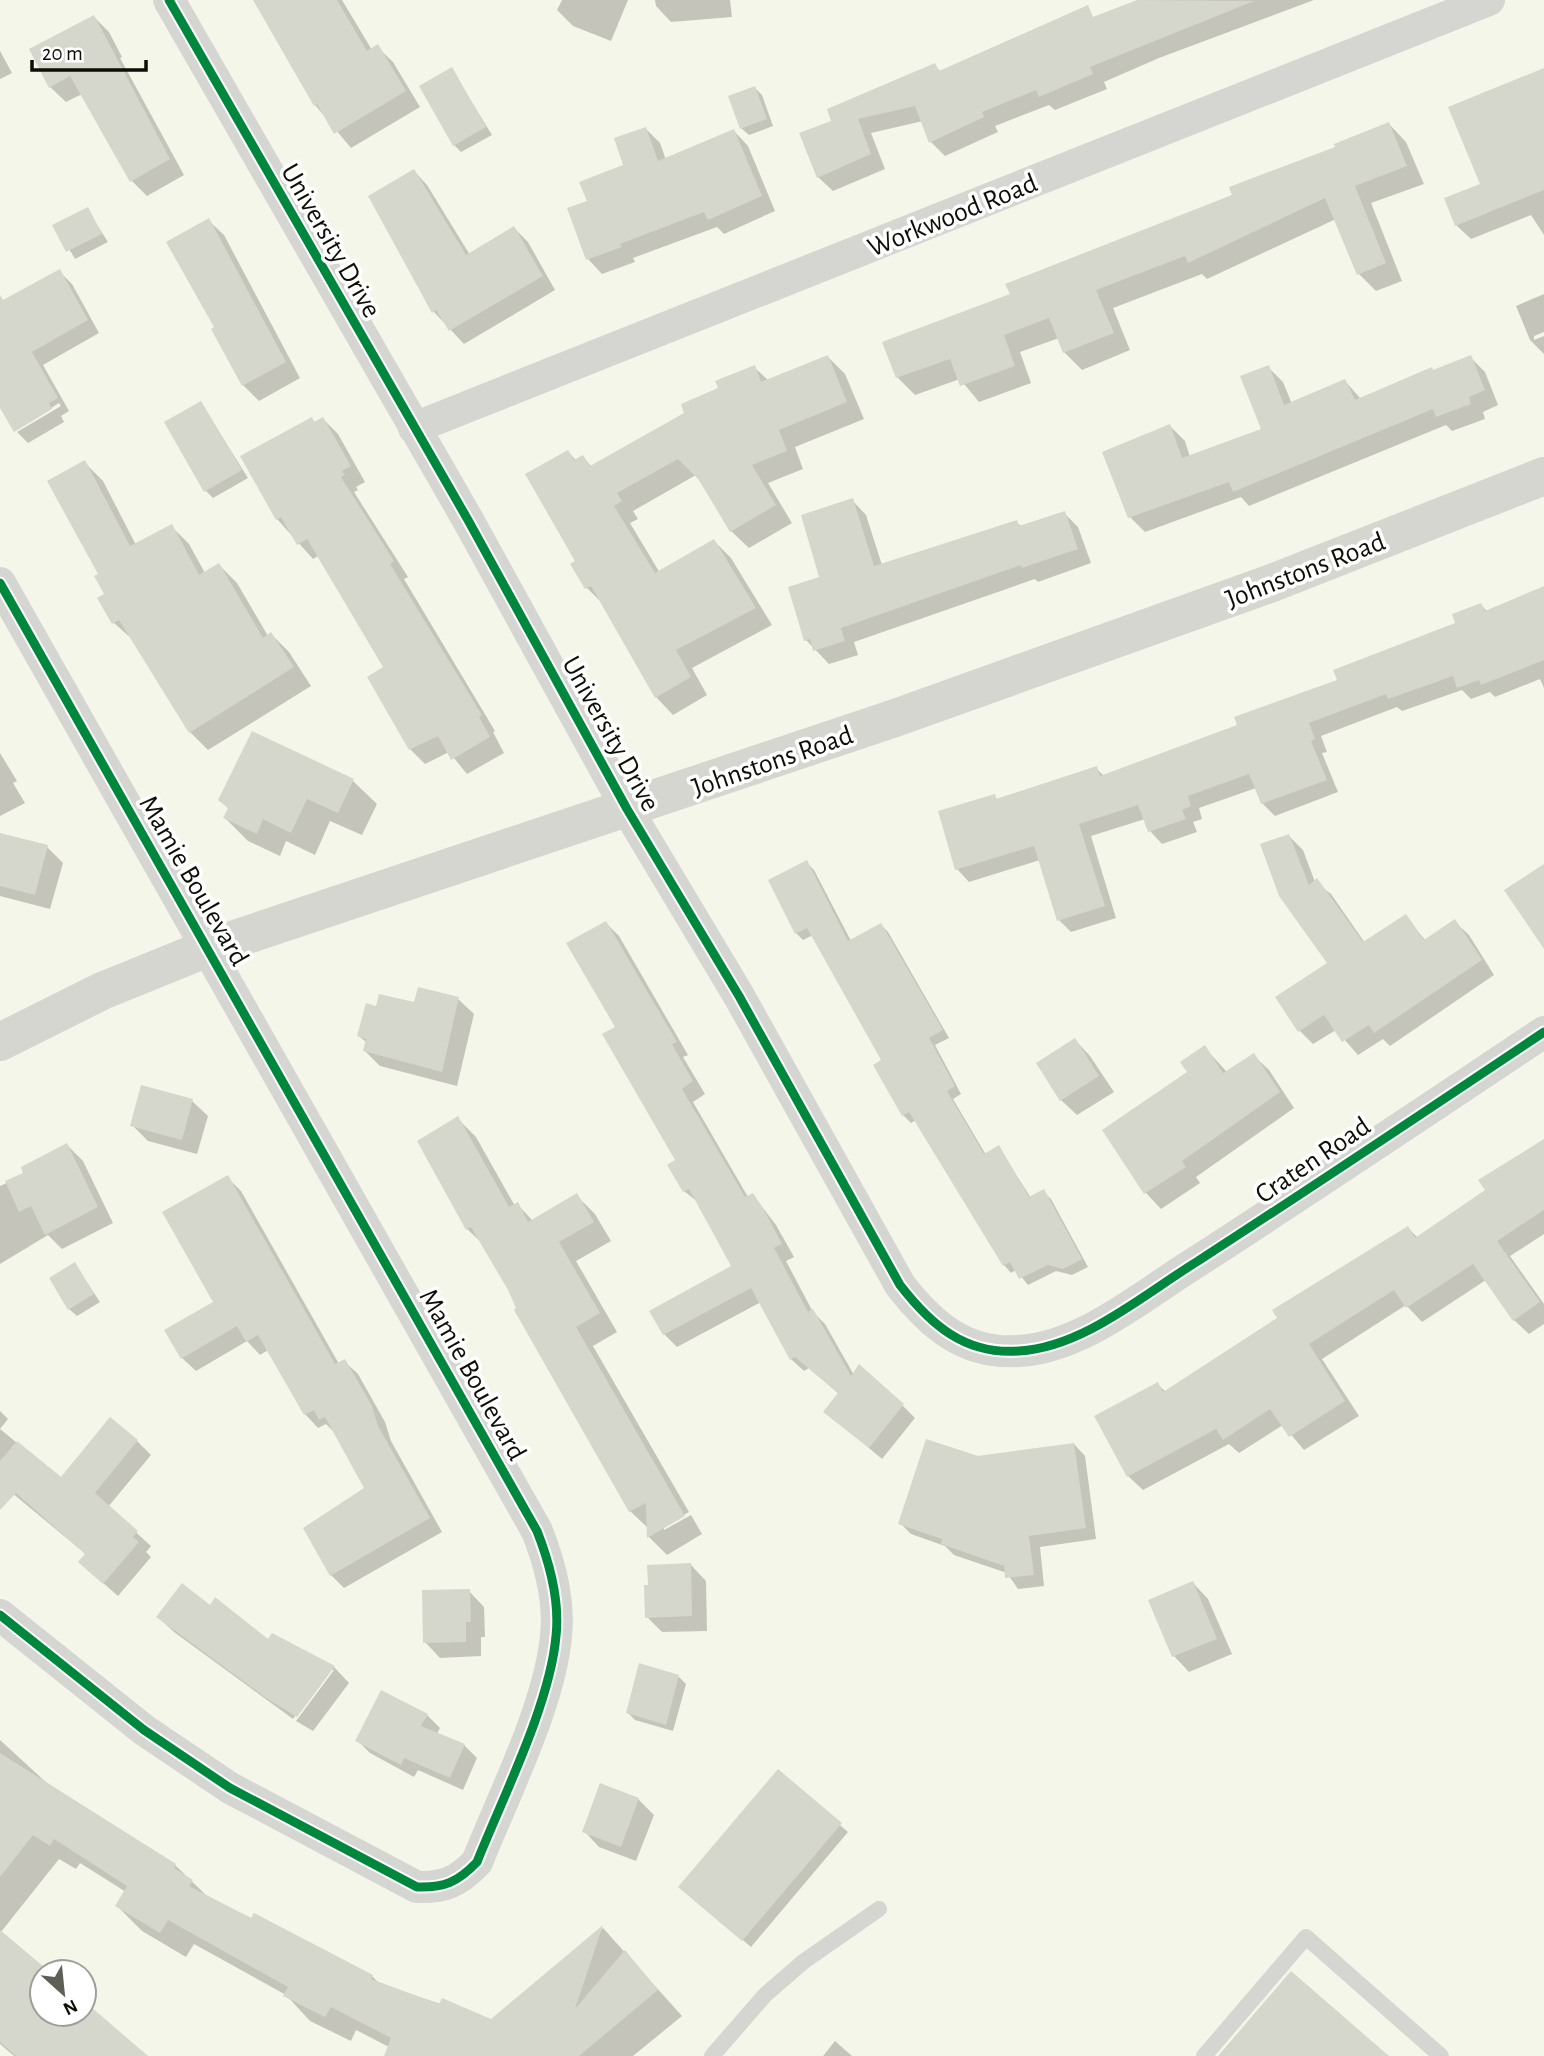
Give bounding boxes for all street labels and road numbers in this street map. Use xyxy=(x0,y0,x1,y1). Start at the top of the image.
street label: University Drive xyxy=(275,159,386,323)
street label: Workwood Road xyxy=(864,169,1041,263)
street label: Johnstons Road xyxy=(1222,528,1389,614)
street label: University Drive xyxy=(556,652,664,816)
street label: Johnstons Road xyxy=(689,721,857,802)
street label: Mamie Boulevard xyxy=(133,791,253,971)
street label: Craten Road xyxy=(1251,1112,1376,1209)
street label: Mamie Boulevard xyxy=(414,1284,531,1465)

